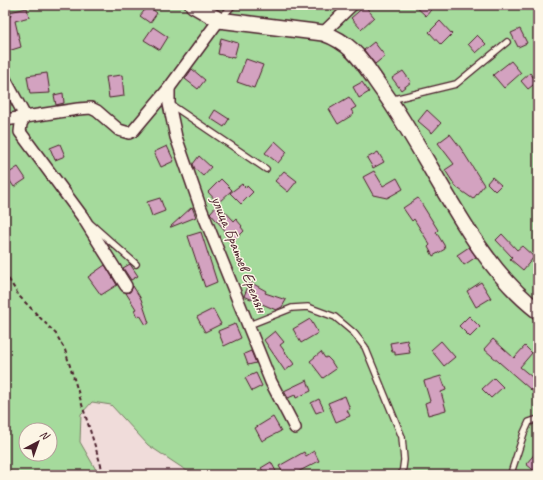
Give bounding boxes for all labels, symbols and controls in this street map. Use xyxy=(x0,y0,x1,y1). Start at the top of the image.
street label: улица Братьев Еремян xyxy=(206,192,272,317)
north arrow xyxy=(18,422,58,462)
text: N xyxy=(37,427,53,443)

